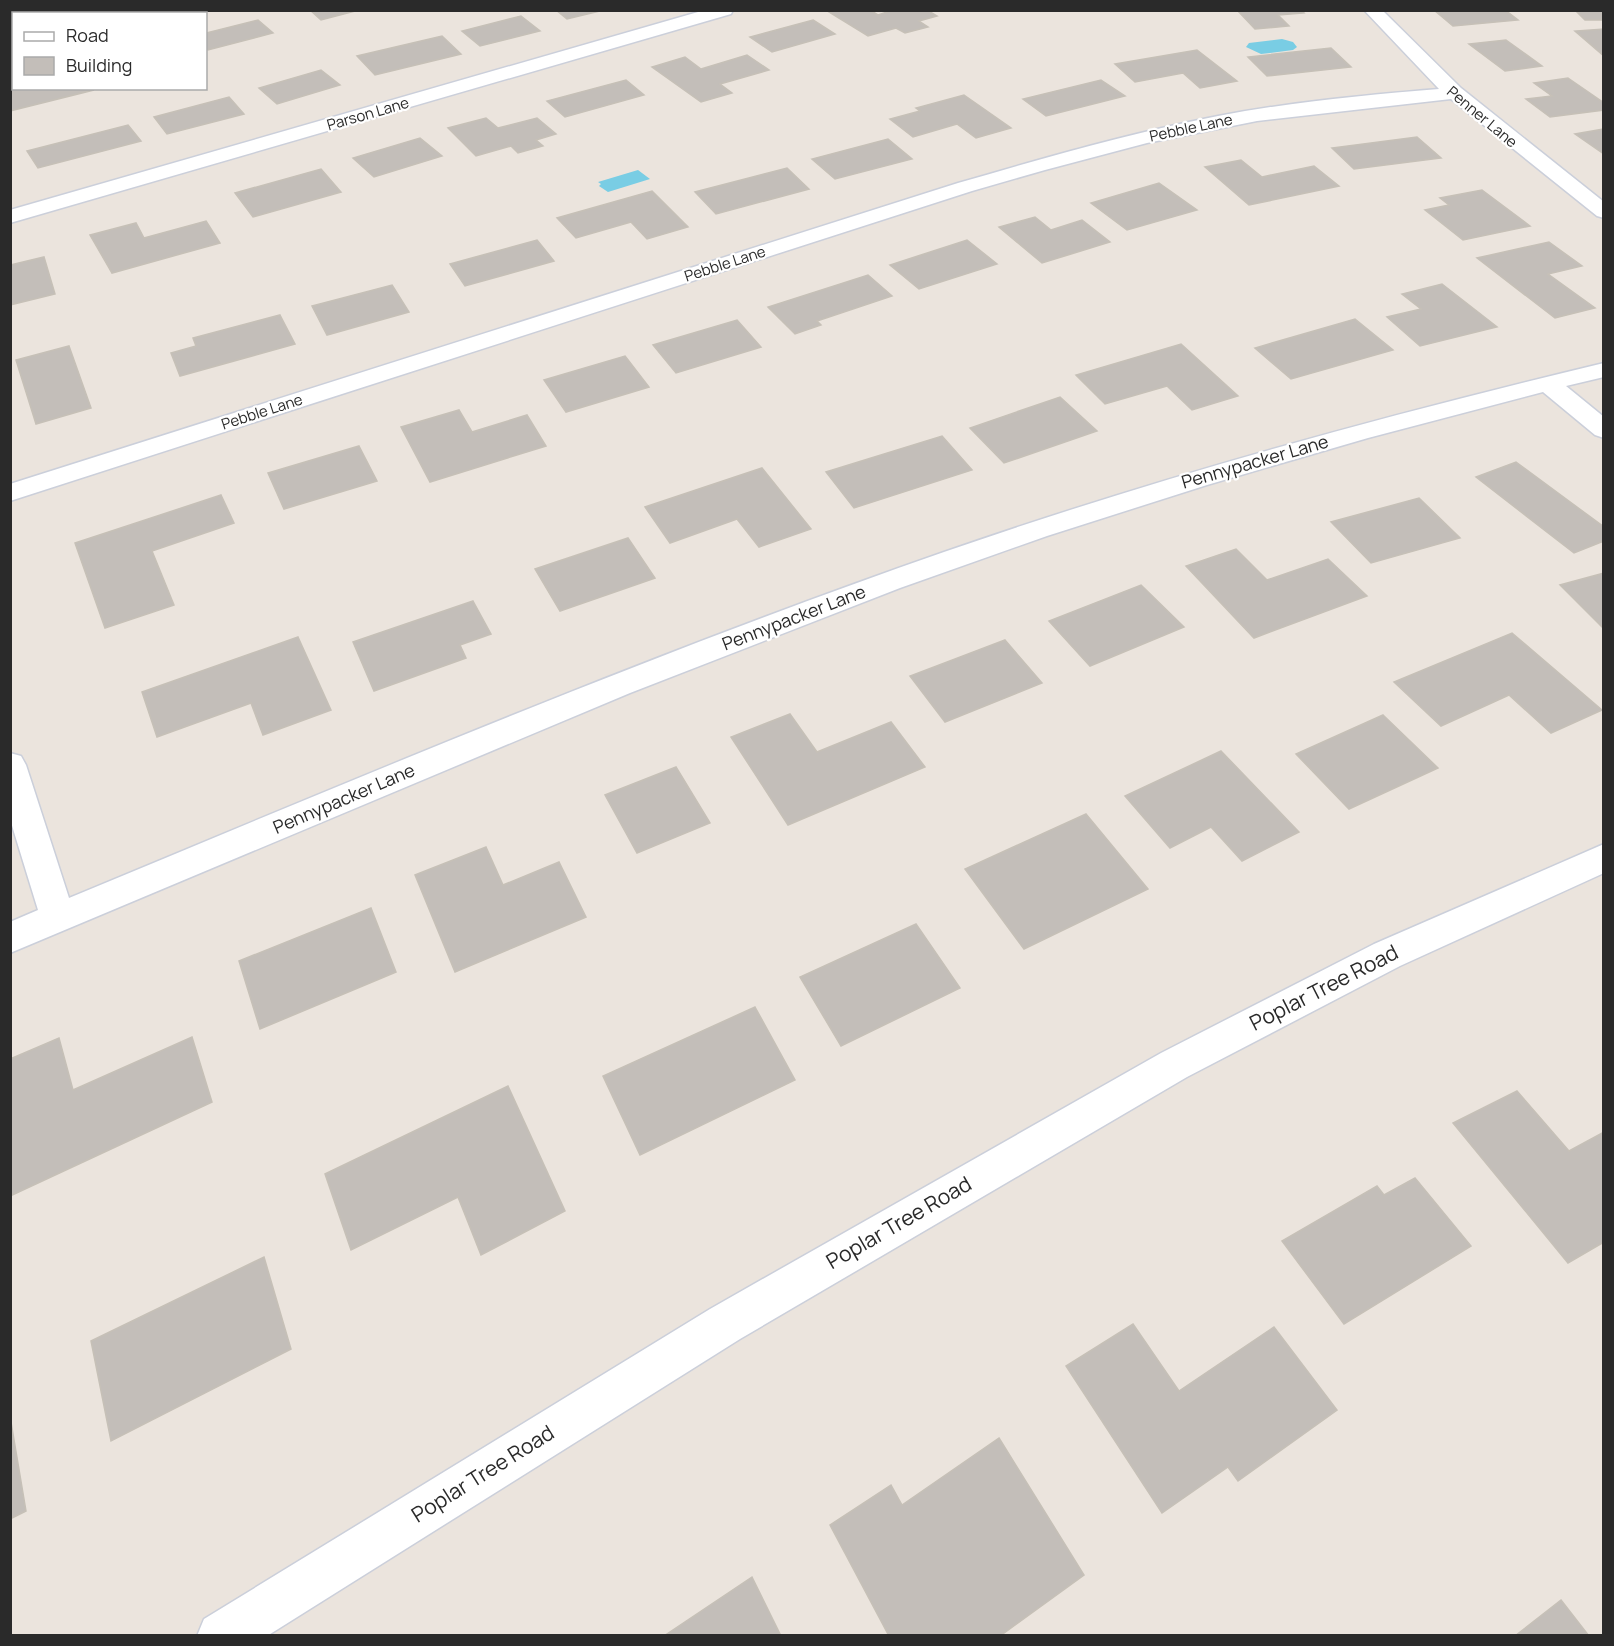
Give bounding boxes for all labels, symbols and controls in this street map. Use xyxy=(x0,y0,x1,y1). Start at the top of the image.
legend xyxy=(12,12,207,90)
text: Road xyxy=(66,23,109,47)
text: Building xyxy=(66,53,132,77)
street label: Penner Lane xyxy=(1443,81,1522,152)
street label: Parson Lane xyxy=(324,92,412,135)
street label: Pebble Lane xyxy=(1147,108,1235,147)
street label: Pebble Lane xyxy=(681,240,768,287)
street label: Pebble Lane xyxy=(218,388,305,435)
street label: Pennypacker Lane xyxy=(1178,429,1331,494)
street label: Pennypacker Lane xyxy=(718,579,869,655)
street label: Pennypacker Lane xyxy=(269,757,418,839)
street label: Poplar Tree Road xyxy=(1244,938,1403,1037)
street label: Poplar Tree Road xyxy=(821,1169,976,1275)
street label: Poplar Tree Road xyxy=(406,1418,559,1528)

